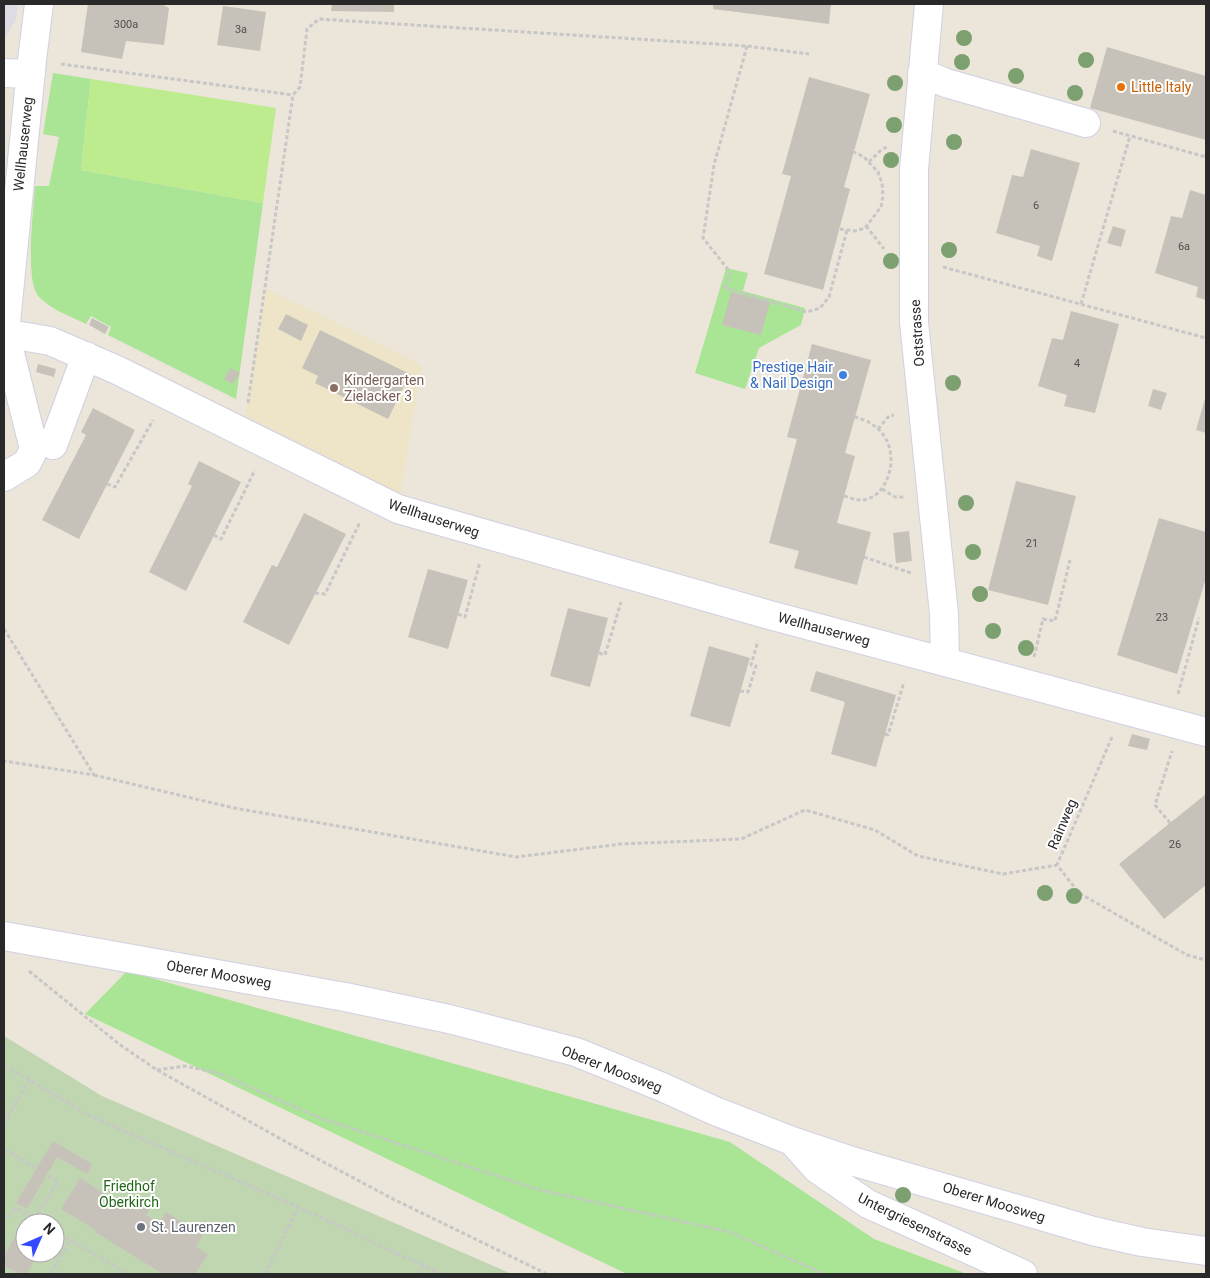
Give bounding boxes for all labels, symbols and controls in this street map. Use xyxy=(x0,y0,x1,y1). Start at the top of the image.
house number: 300a xyxy=(114,18,138,31)
house number: 3a xyxy=(235,23,247,36)
place label: Little Italy xyxy=(1131,79,1192,95)
marker: Little Italy xyxy=(1115,81,1127,93)
street label: Wellhauserweg xyxy=(10,96,36,192)
house number: 6 xyxy=(1033,199,1039,212)
house number: 6a xyxy=(1178,240,1190,253)
street label: Oststrasse xyxy=(907,299,927,367)
house number: 4 xyxy=(1074,357,1080,370)
place label: Prestige Hair & Nail Design xyxy=(750,359,833,391)
marker: Prestige Hair & Nail Design xyxy=(837,369,849,381)
place label: Kindergarten Zielacker 3 xyxy=(344,372,424,404)
marker: Kindergarten Zielacker 3 xyxy=(328,382,340,394)
street label: Wellhauserweg xyxy=(386,496,482,540)
house number: 21 xyxy=(1026,537,1038,550)
street label: Wellhauserweg xyxy=(776,609,872,649)
house number: 23 xyxy=(1156,611,1168,624)
street label: Rainweg xyxy=(1044,796,1080,852)
house number: 26 xyxy=(1169,838,1181,851)
street label: Oberer Moosweg xyxy=(165,957,273,991)
street label: Oberer Moosweg xyxy=(559,1042,665,1096)
park label: Friedhof Oberkirch xyxy=(99,1178,159,1210)
street label: Oberer Moosweg xyxy=(941,1179,1047,1225)
street label: Untergriesenstrasse xyxy=(855,1189,975,1259)
north arrow xyxy=(15,1213,65,1263)
place label: St. Laurenzen xyxy=(151,1219,236,1235)
text: N xyxy=(40,1220,58,1238)
marker: St. Laurenzen xyxy=(135,1221,147,1233)

